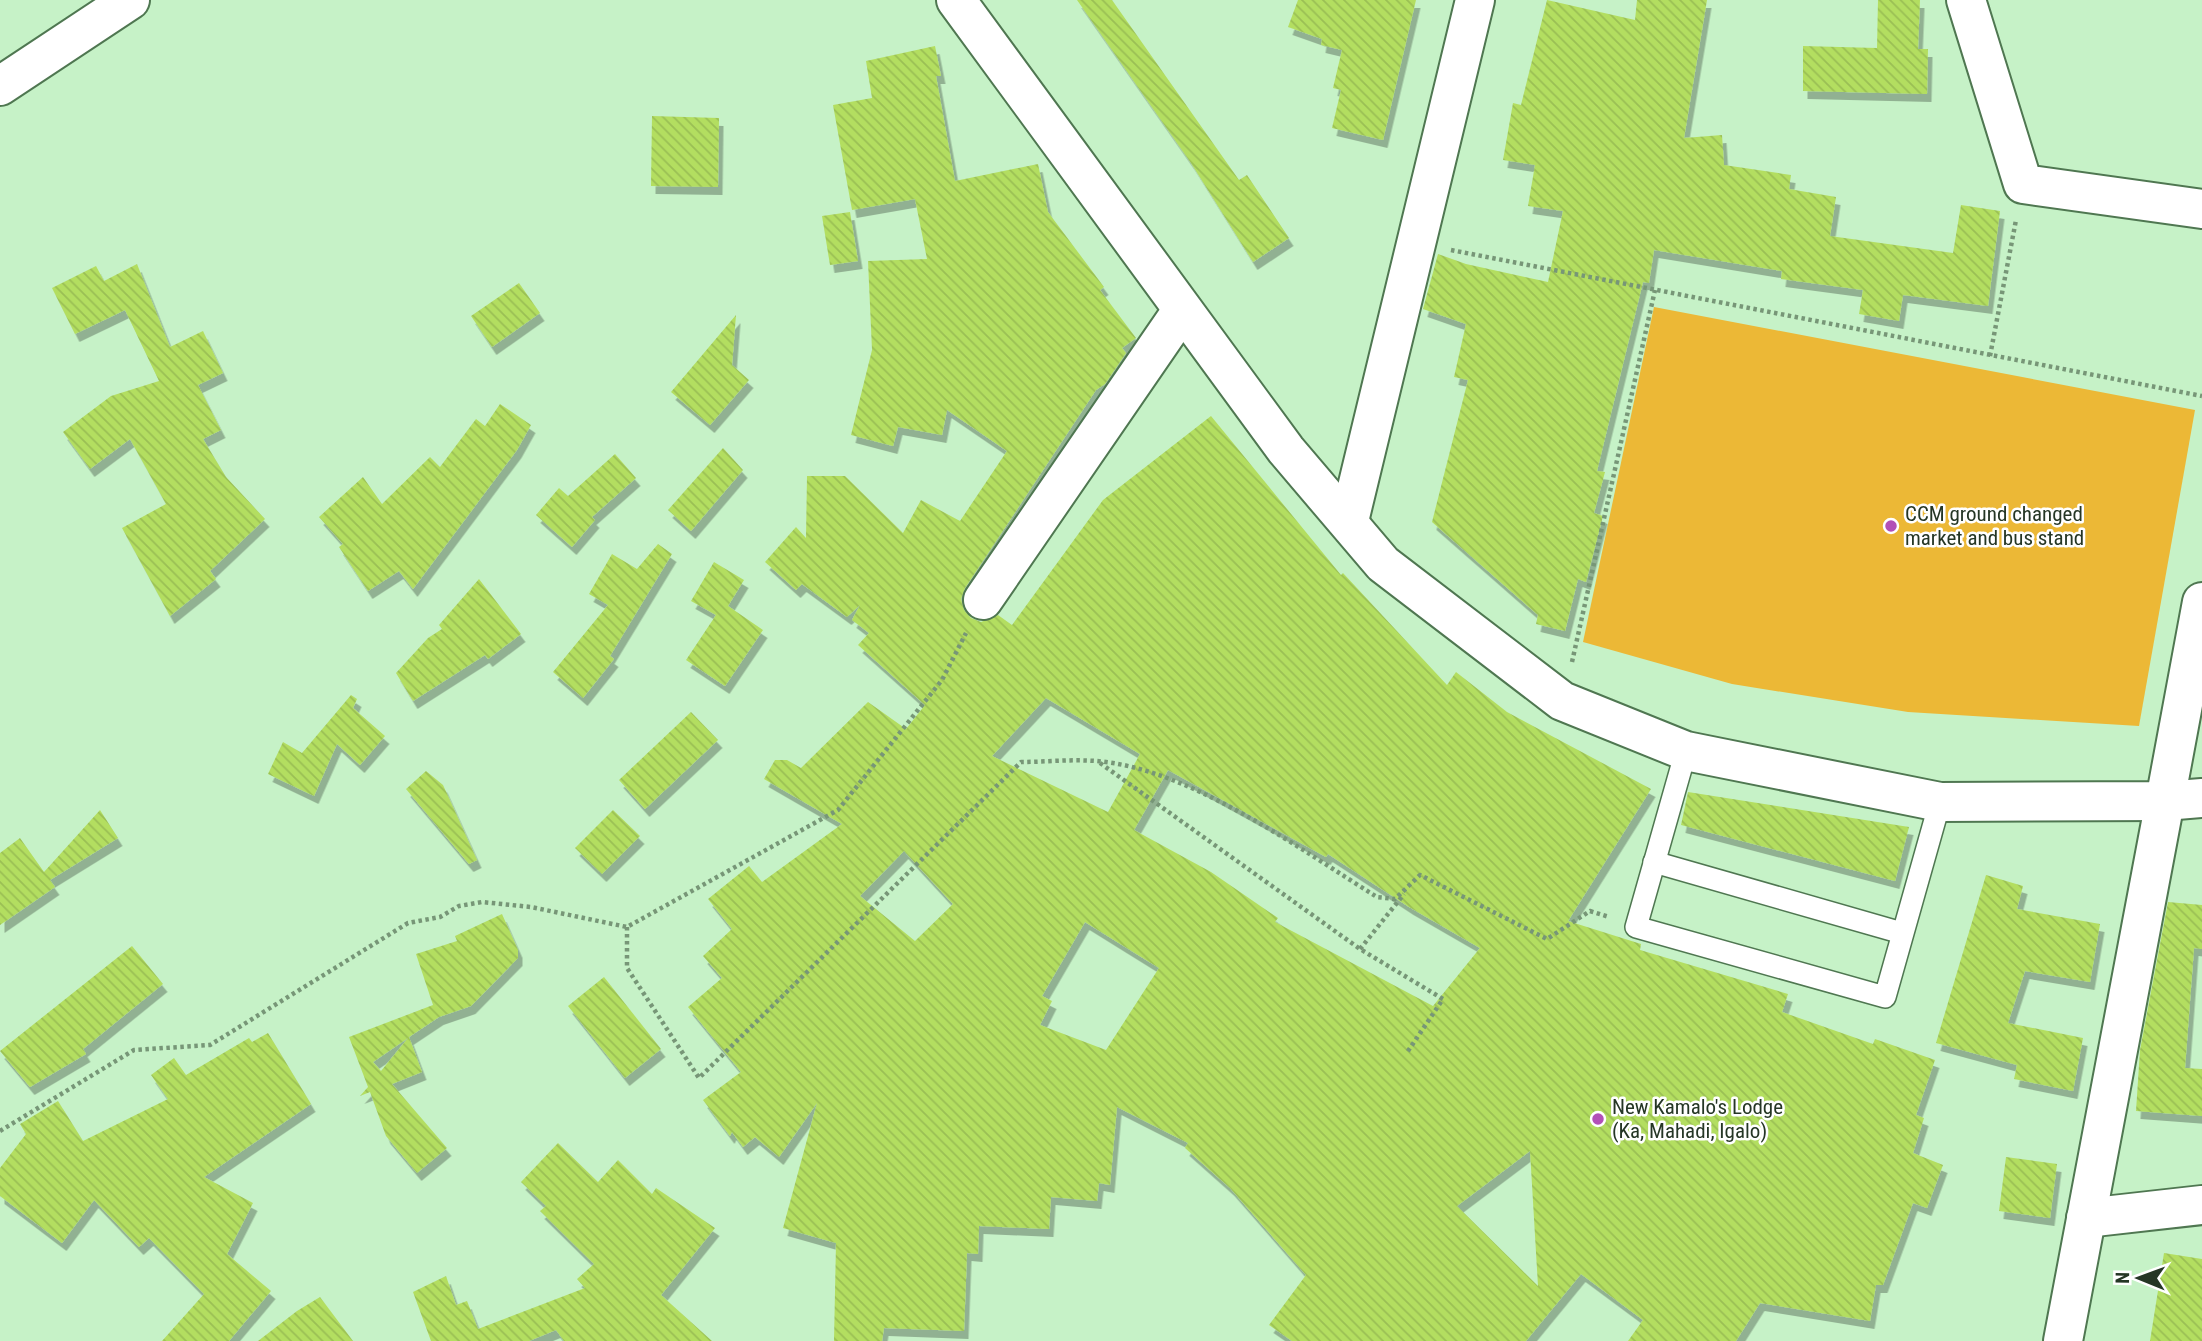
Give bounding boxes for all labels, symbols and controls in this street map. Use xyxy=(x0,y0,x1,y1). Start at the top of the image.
place label: CCM ground changed market and bus stand xyxy=(1905,502,2084,550)
marker: CCM ground changed market and bus stand xyxy=(1883,518,1899,534)
place label: New Kamalo's Lodge (Ka, Mahadi, Igalo) xyxy=(1612,1095,1783,1143)
marker: New Kamalo's Lodge (Ka, Mahadi, Igalo) xyxy=(1590,1111,1606,1127)
north arrow xyxy=(2104,1243,2174,1313)
text: N xyxy=(2111,1272,2134,1284)

